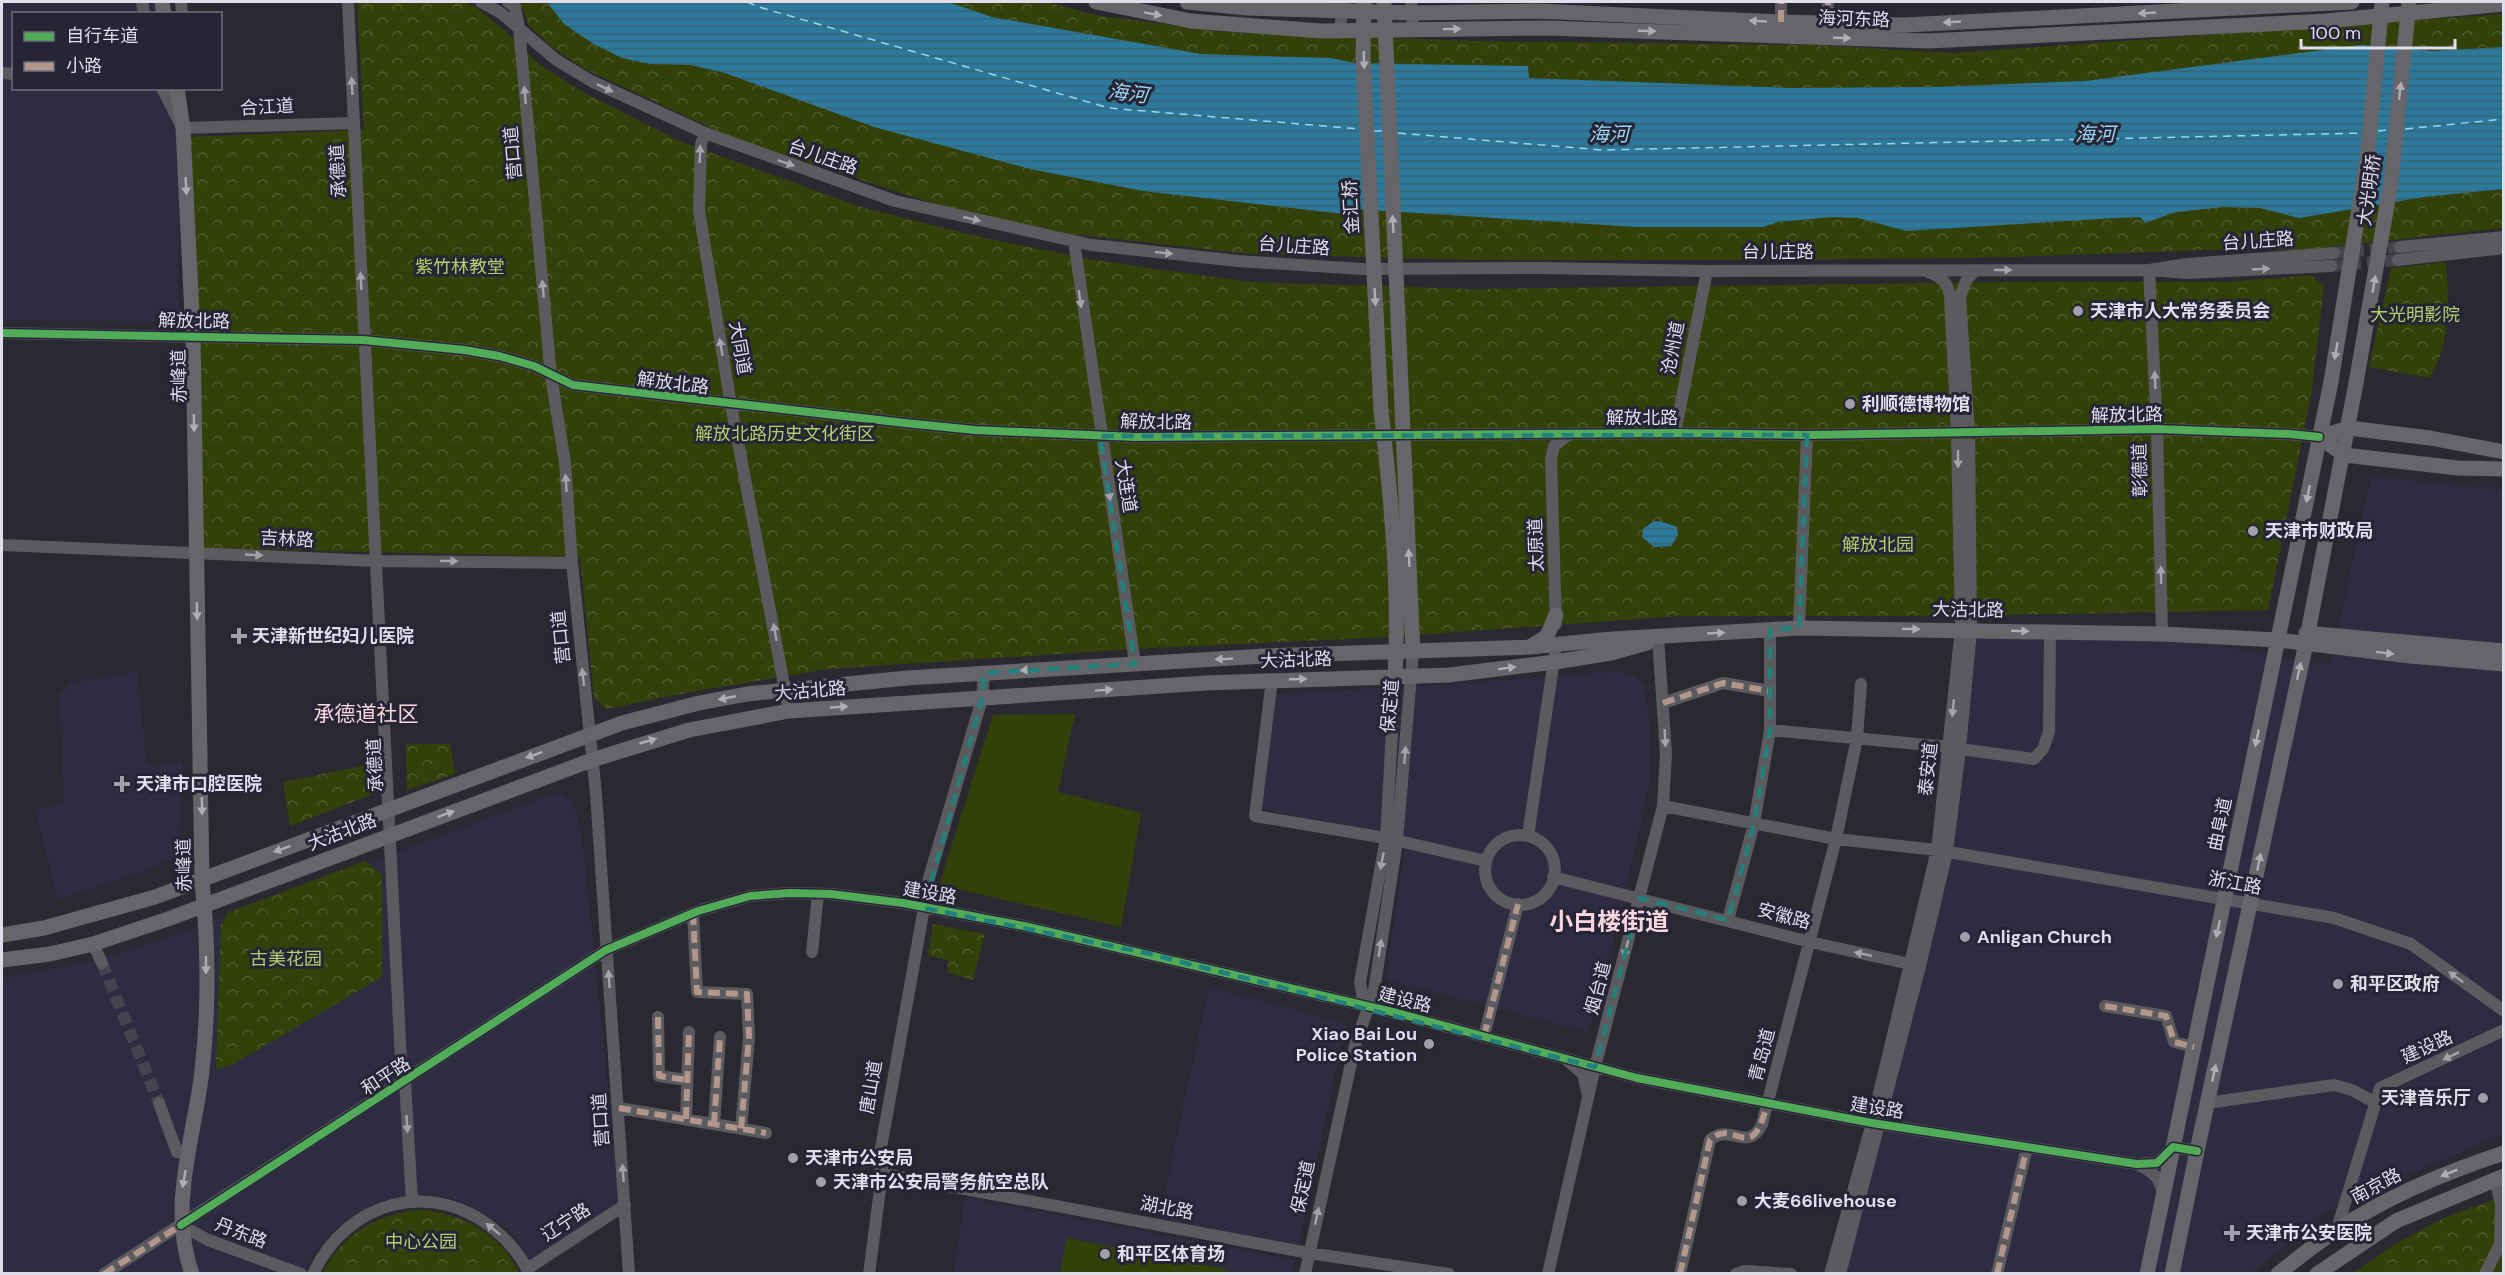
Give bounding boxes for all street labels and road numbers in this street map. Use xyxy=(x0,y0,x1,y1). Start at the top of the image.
street label: 海河东路 xyxy=(1818,6,1890,32)
street label: 合江道 xyxy=(239,94,295,120)
street label: 营口道 xyxy=(499,125,527,181)
street label: 台儿庄路 xyxy=(785,134,861,180)
street label: 承德道 xyxy=(325,143,351,199)
street label: 大光明桥 xyxy=(2352,153,2386,227)
street label: 金汇桥 xyxy=(1338,179,1364,235)
street label: 台儿庄路 xyxy=(2221,227,2295,255)
street label: 台儿庄路 xyxy=(1257,232,1331,260)
street label: 台儿庄路 xyxy=(1742,240,1814,264)
street label: 解放北路 xyxy=(158,308,230,334)
street label: 大同道 xyxy=(723,319,757,377)
street label: 沧州道 xyxy=(1656,319,1690,377)
street label: 赤峰道 xyxy=(167,349,191,403)
street label: 解放北路 xyxy=(636,367,710,399)
street label: 解放北路 xyxy=(2091,402,2163,428)
street label: 解放北路 xyxy=(1606,406,1678,430)
street label: 解放北路 xyxy=(1120,409,1192,435)
street label: 彰德道 xyxy=(2128,443,2152,497)
street label: 大连道 xyxy=(1110,457,1142,515)
street label: 太原道 xyxy=(1523,518,1549,572)
street label: 吉林路 xyxy=(259,526,315,552)
street label: 大沽北路 xyxy=(1932,597,2004,623)
street label: 营口道 xyxy=(546,609,576,665)
street label: 大沽北路 xyxy=(1260,647,1332,673)
street label: 大沽北路 xyxy=(773,676,847,706)
street label: 保定道 xyxy=(1376,678,1404,734)
street label: 承德道 xyxy=(362,737,388,793)
street label: 泰安道 xyxy=(1913,741,1943,797)
street label: 曲阜道 xyxy=(2203,795,2237,853)
street label: 大沽北路 xyxy=(304,808,380,856)
street label: 赤峰道 xyxy=(172,838,196,892)
street label: 浙江路 xyxy=(2206,866,2264,900)
street label: 建设路 xyxy=(901,876,959,910)
street label: 安徽路 xyxy=(1755,897,1813,935)
street label: 烟台道 xyxy=(1579,959,1617,1017)
street label: 建设路 xyxy=(1376,982,1434,1018)
street label: 建设路 xyxy=(2397,1025,2457,1069)
street label: 青岛道 xyxy=(1743,1026,1781,1084)
street label: 和平路 xyxy=(357,1051,415,1101)
street label: 唐山道 xyxy=(854,1058,888,1116)
street label: 营口道 xyxy=(587,1092,615,1148)
street label: 建设路 xyxy=(1848,1092,1906,1124)
street label: 保定道 xyxy=(1286,1158,1320,1216)
street label: 南京路 xyxy=(2347,1163,2405,1209)
street label: 湖北路 xyxy=(1138,1191,1196,1225)
street label: 辽宁路 xyxy=(537,1197,595,1247)
street label: 丹东路 xyxy=(211,1212,271,1254)

